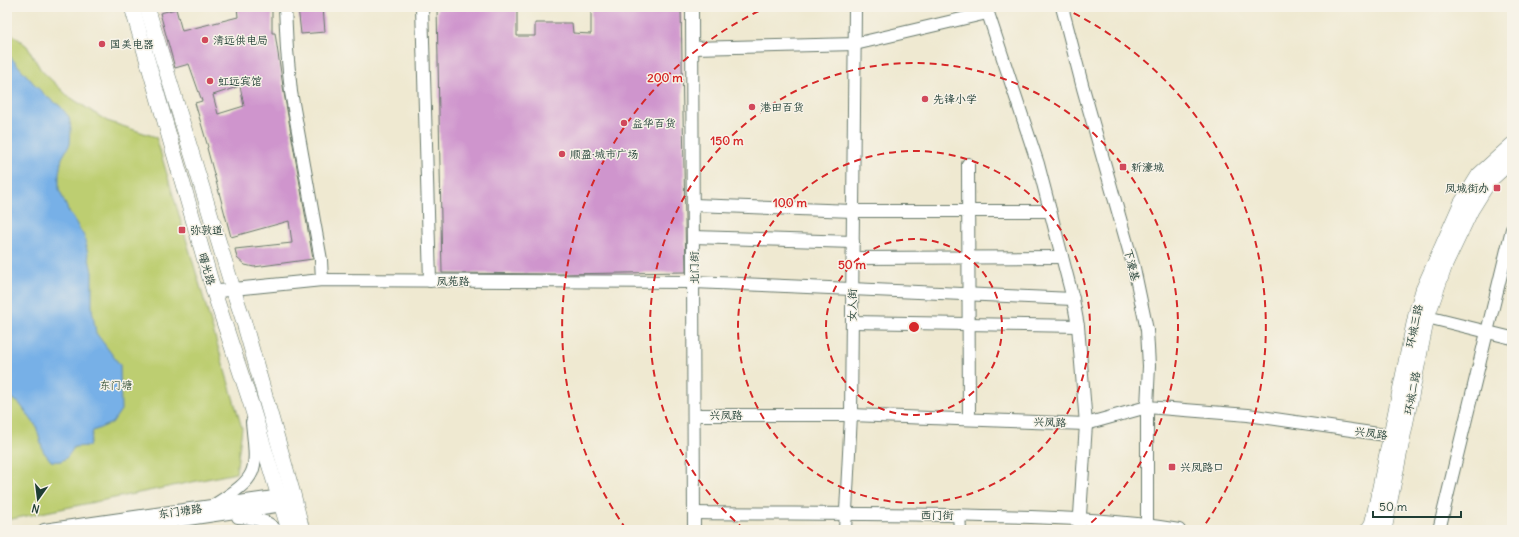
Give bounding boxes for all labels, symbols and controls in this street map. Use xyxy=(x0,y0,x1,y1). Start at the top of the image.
place label: 清远供电局 xyxy=(213,33,268,47)
marker: 清远供电局 xyxy=(200,35,210,45)
place label: 国美电器 xyxy=(110,37,154,51)
marker: 国美电器 xyxy=(97,39,107,49)
text: 200 m xyxy=(647,70,683,85)
place label: 虹远宾馆 xyxy=(218,74,262,88)
marker: 虹远宾馆 xyxy=(205,76,215,86)
place label: 先锋小学 xyxy=(933,92,977,106)
marker: 先锋小学 xyxy=(920,94,930,104)
place label: 港田百货 xyxy=(760,100,804,114)
marker: 港田百货 xyxy=(747,102,757,112)
place label: 益华百货 xyxy=(632,116,676,130)
marker: 益华百货 xyxy=(619,118,629,128)
text: 150 m xyxy=(711,133,744,148)
place label: 顺盈·城市广场 xyxy=(570,147,638,161)
marker: 顺盈·城市广场 xyxy=(557,149,567,159)
place label: 新濠城 xyxy=(1131,160,1164,174)
marker: 新濠城 xyxy=(1118,162,1128,172)
place label: 凤城街办 xyxy=(1445,181,1489,195)
marker: 凤城街办 xyxy=(1492,183,1502,193)
text: 100 m xyxy=(773,195,807,210)
place label: 弥敦道 xyxy=(190,223,223,237)
marker: 弥敦道 xyxy=(177,225,187,235)
street label: 下濠基 xyxy=(1121,247,1143,283)
street label: 曙光路 xyxy=(196,251,218,287)
street label: 北门街 xyxy=(687,251,701,285)
text: 50 m xyxy=(838,257,867,272)
street label: 凤苑路 xyxy=(437,274,470,288)
street label: 女人街 xyxy=(845,287,859,322)
street label: 环城三路 xyxy=(1403,303,1425,349)
centre of rings xyxy=(907,320,921,334)
street label: 环城二路 xyxy=(1401,370,1423,416)
park label: 东门塘 xyxy=(100,378,133,392)
street label: 兴凤路 xyxy=(710,408,743,422)
street label: 兴凤路 xyxy=(1033,414,1067,430)
street label: 兴凤路 xyxy=(1354,424,1388,442)
place label: 兴凤路口 xyxy=(1180,460,1224,474)
marker: 兴凤路口 xyxy=(1167,462,1177,472)
north arrow xyxy=(18,479,58,519)
scale bar xyxy=(1373,493,1461,519)
text: 50 m xyxy=(1379,499,1408,514)
text: N xyxy=(30,501,41,516)
street label: 东门塘路 xyxy=(157,501,203,521)
street label: 西门街 xyxy=(920,508,955,522)

